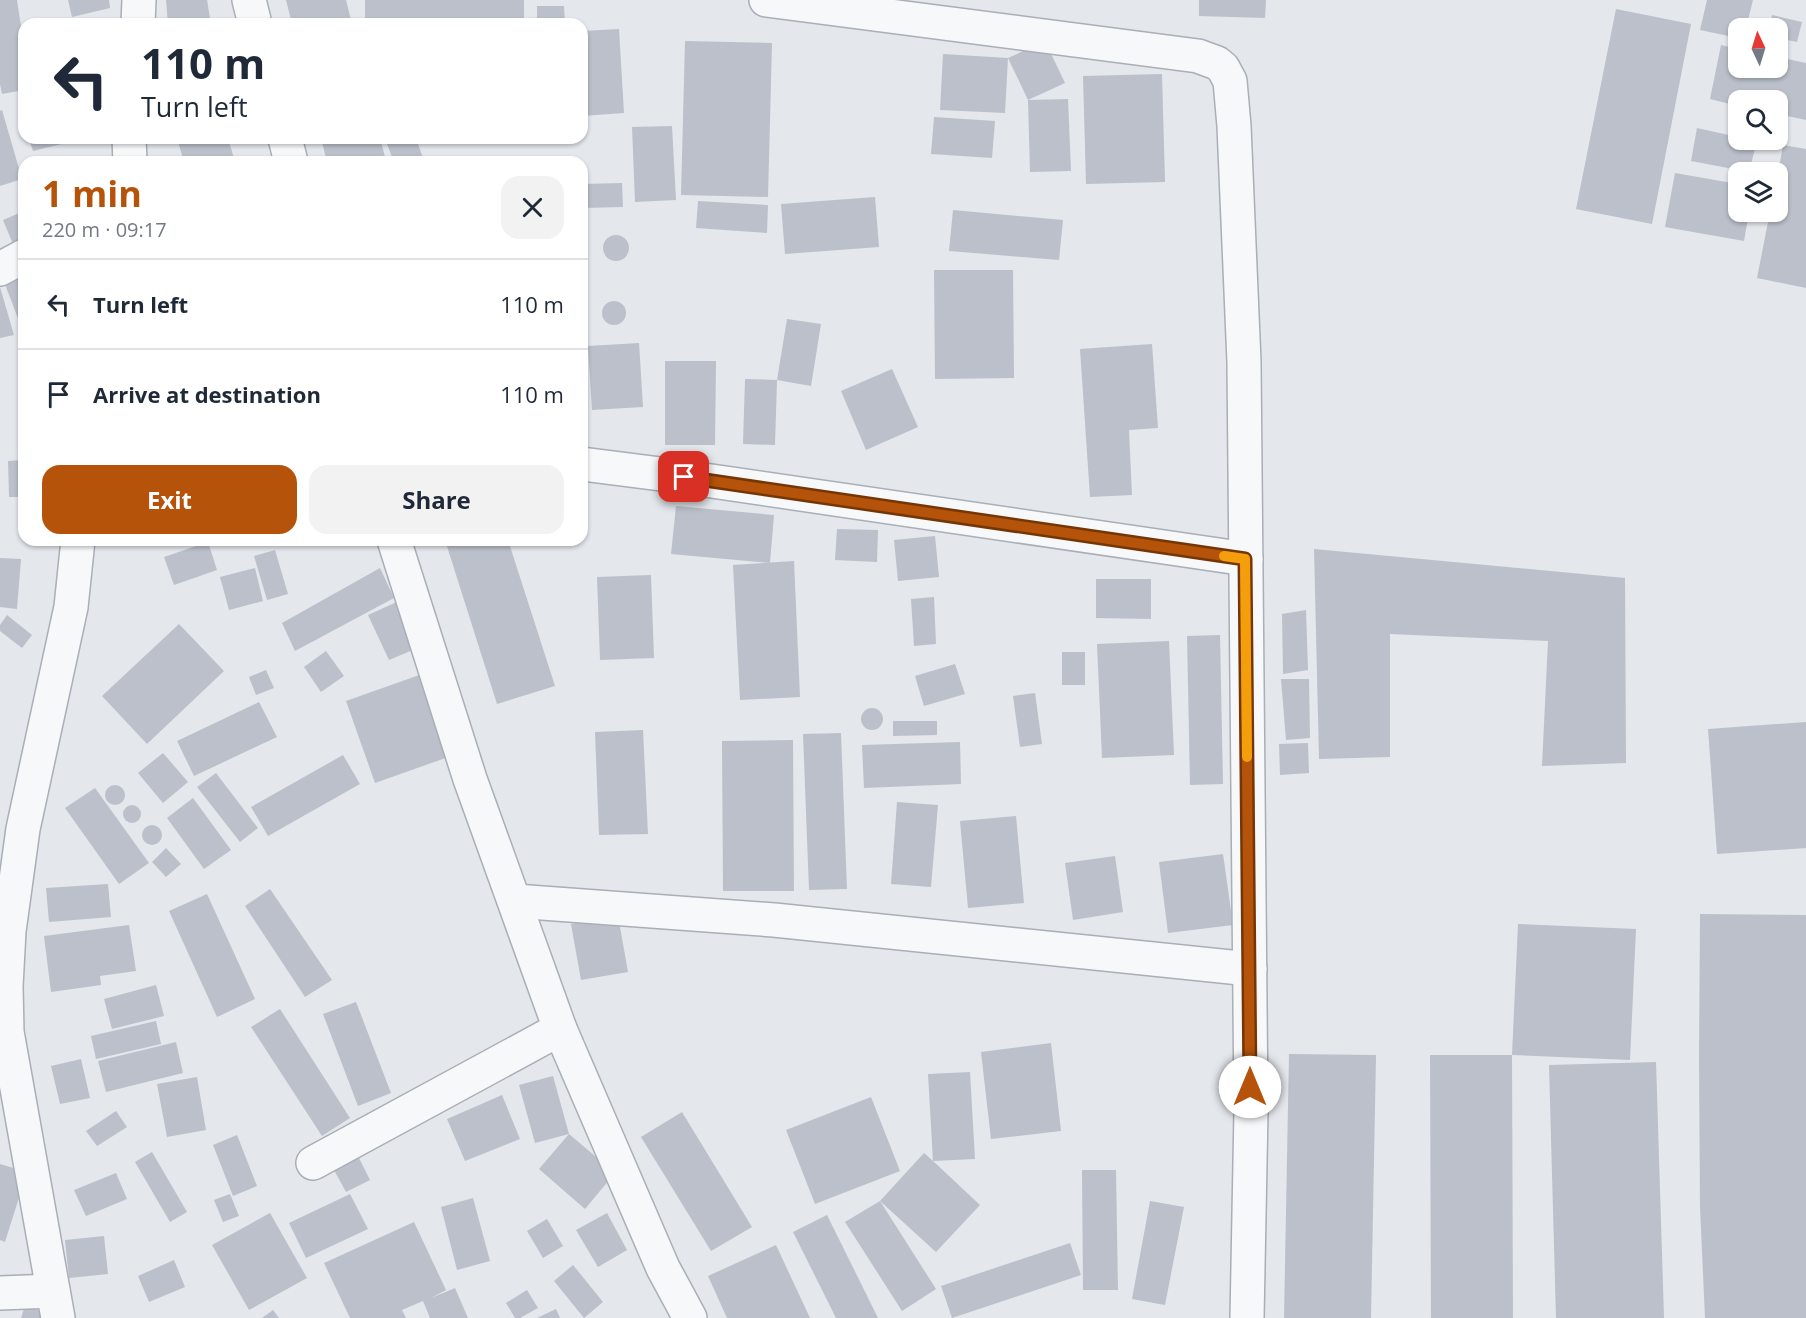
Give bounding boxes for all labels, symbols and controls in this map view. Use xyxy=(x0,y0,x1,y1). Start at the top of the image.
north arrow xyxy=(1728,18,1788,78)
map controls xyxy=(1728,18,1788,222)
text: 110 m xyxy=(141,34,265,91)
icon: left xyxy=(42,42,120,120)
text: Turn left xyxy=(141,88,248,125)
button: search xyxy=(1728,90,1788,150)
button: layers xyxy=(1728,162,1788,222)
text: 1 min xyxy=(42,169,142,218)
button: close xyxy=(501,176,564,239)
text: 220 m · 09:17 xyxy=(42,216,167,243)
icon: left xyxy=(42,288,75,321)
text: Turn left xyxy=(93,289,188,319)
text: 110 m xyxy=(500,289,564,319)
icon: arrive xyxy=(42,378,75,411)
text: Arrive at destination xyxy=(93,379,321,409)
text: 110 m xyxy=(500,379,564,409)
pin xyxy=(658,451,709,502)
icon: arrive xyxy=(667,460,700,493)
button: Exit xyxy=(42,465,297,534)
button: Share xyxy=(309,465,564,534)
position arrow xyxy=(1218,1055,1282,1119)

